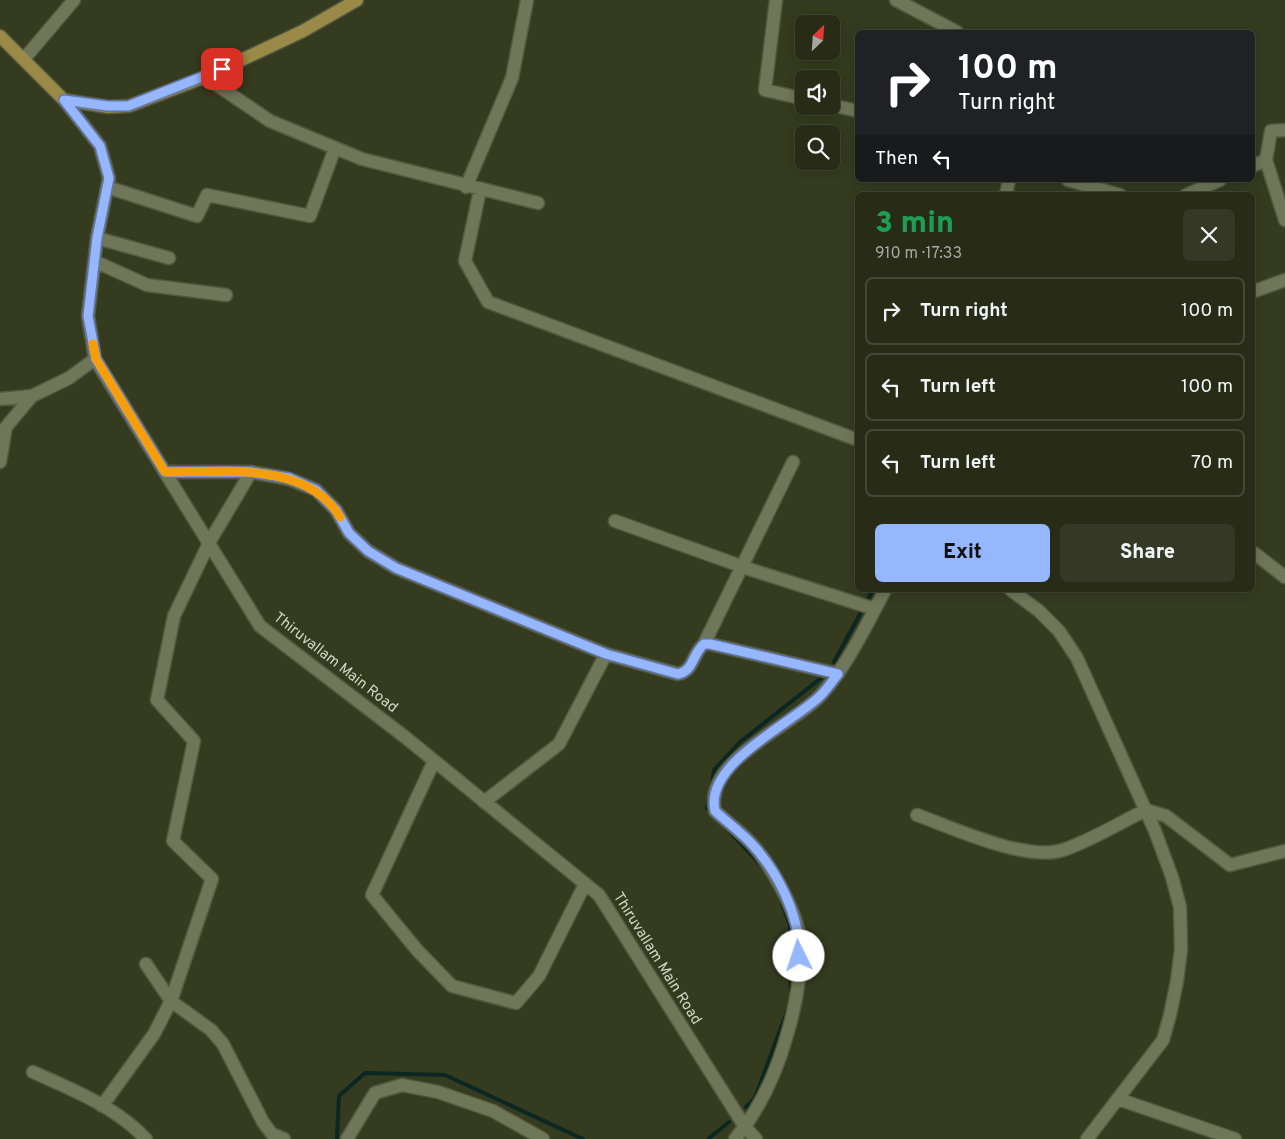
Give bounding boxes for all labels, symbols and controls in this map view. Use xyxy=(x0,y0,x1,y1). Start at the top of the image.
north arrow xyxy=(795,15,840,60)
map controls xyxy=(795,15,840,170)
text: 100 m xyxy=(958,47,1058,91)
pin xyxy=(201,48,243,90)
icon: right xyxy=(875,50,940,115)
icon: arrive xyxy=(208,55,236,83)
button: sound xyxy=(795,70,840,115)
text: Turn right xyxy=(958,90,1055,117)
button: search xyxy=(795,125,840,170)
icon: left xyxy=(928,145,956,173)
text: Then xyxy=(875,147,918,171)
text: 3 min xyxy=(875,206,954,243)
button: close xyxy=(1183,209,1235,261)
text: 910 m · 17:33 xyxy=(875,244,962,264)
icon: right xyxy=(877,297,905,325)
text: Turn right xyxy=(920,299,1008,323)
text: 100 m xyxy=(1181,299,1233,323)
icon: left xyxy=(877,373,905,401)
text: Turn left xyxy=(920,375,996,399)
text: 100 m xyxy=(1181,375,1233,399)
icon: left xyxy=(877,449,905,477)
text: Turn left xyxy=(920,451,996,475)
text: 70 m xyxy=(1191,451,1233,475)
button: Exit xyxy=(875,524,1050,582)
button: Share xyxy=(1060,524,1235,582)
street label: Thiruvallam Main Road xyxy=(269,609,401,718)
street label: Thiruvallam Main Road xyxy=(608,889,705,1029)
position arrow xyxy=(772,929,824,981)

